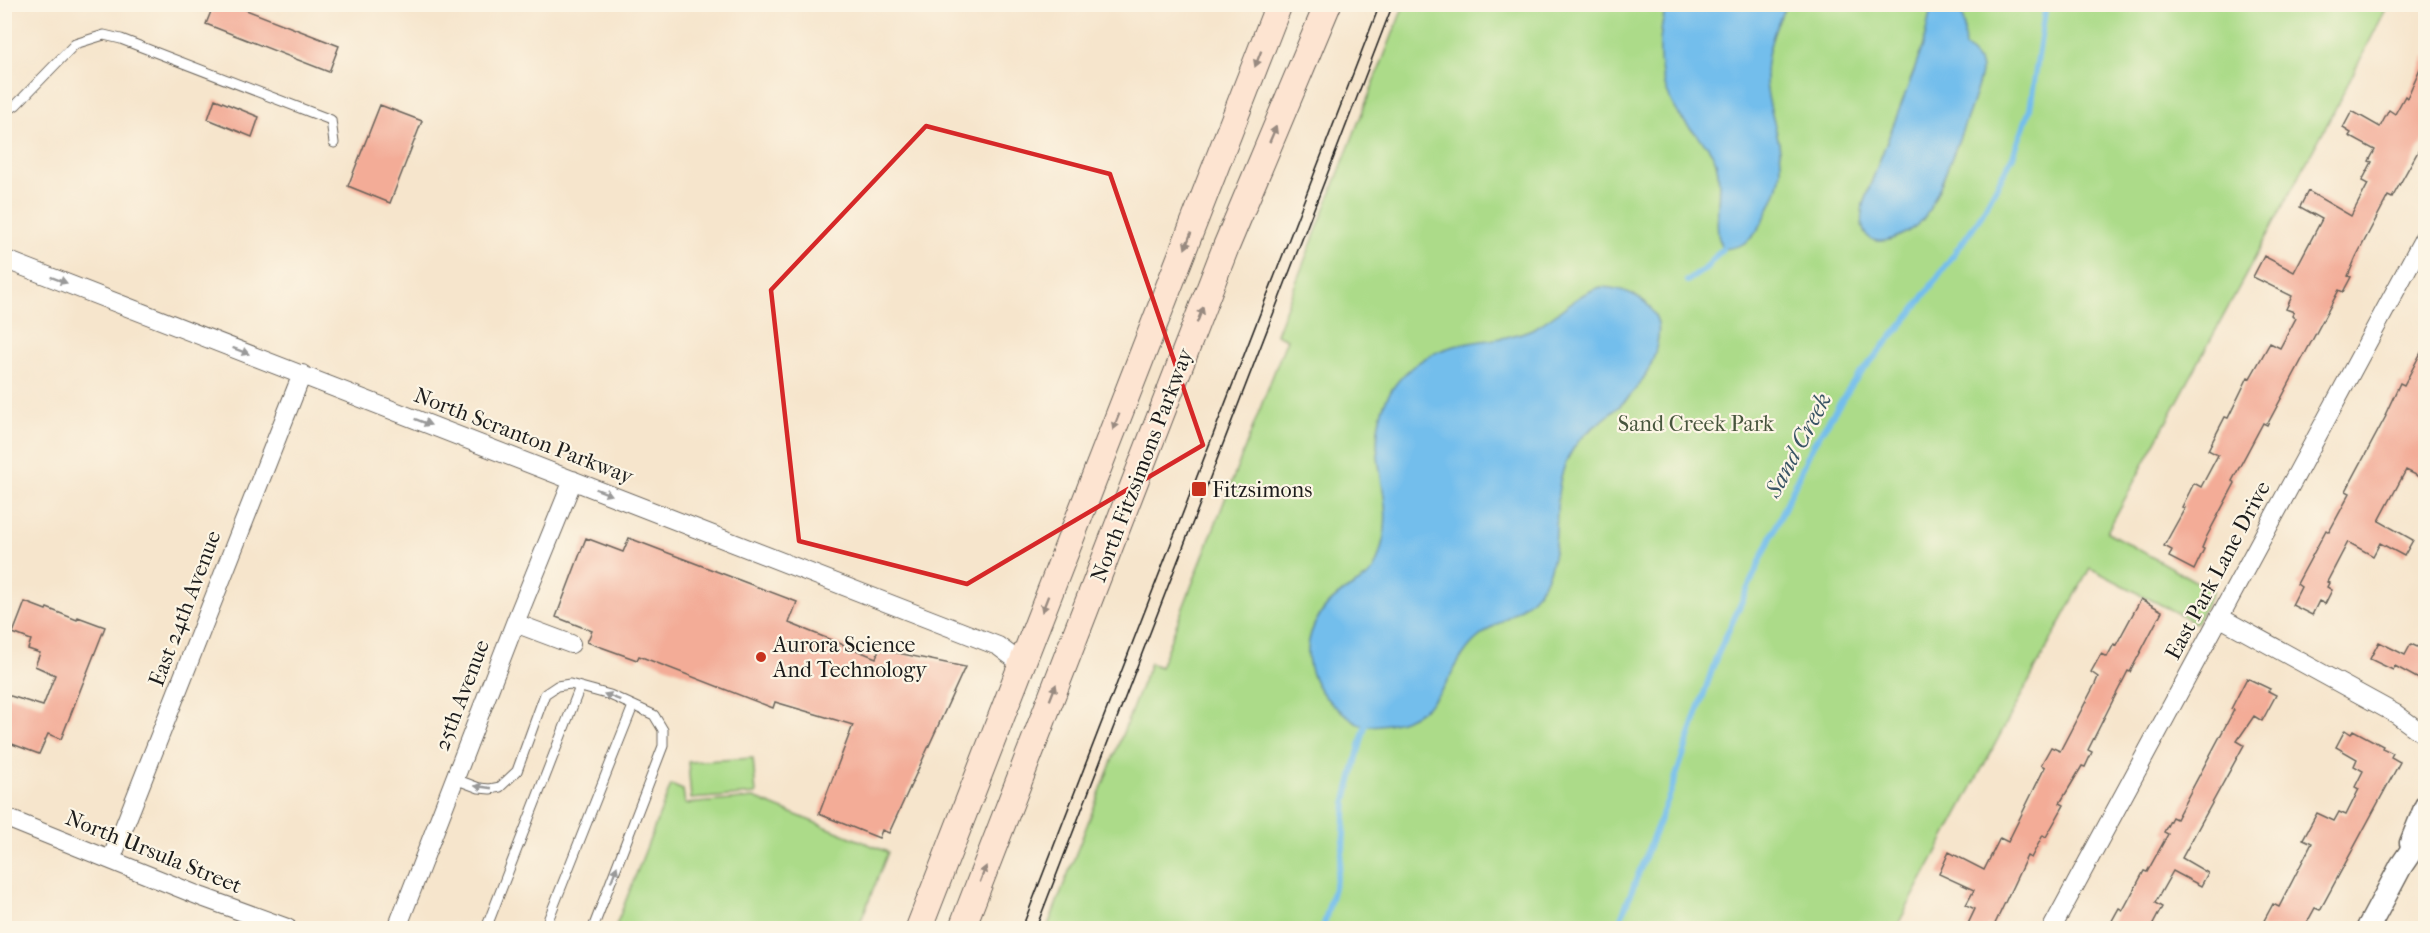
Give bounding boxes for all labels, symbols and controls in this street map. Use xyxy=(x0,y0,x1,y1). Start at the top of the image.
one-way arrow xyxy=(1253,50,1262,68)
one-way arrow xyxy=(1269,125,1279,143)
one-way arrow xyxy=(1183,232,1192,250)
one-way arrow xyxy=(50,276,68,285)
one-way arrow xyxy=(1195,305,1205,323)
street label: North Fitzsimons Parkway xyxy=(1085,344,1199,586)
one-way arrow xyxy=(232,346,250,356)
street label: North Scranton Parkway xyxy=(410,382,638,490)
water label: Sand Creek xyxy=(1758,388,1837,503)
park label: Sand Creek Park xyxy=(1618,411,1775,437)
one-way arrow xyxy=(1111,414,1121,432)
one-way arrow xyxy=(414,417,432,427)
place label: Fitzsimons xyxy=(1212,477,1312,503)
street label: East Park Lane Drive xyxy=(2160,477,2276,664)
marker: Fitzsimons xyxy=(1190,480,1208,498)
one-way arrow xyxy=(595,488,613,498)
street label: East 24th Avenue xyxy=(143,527,227,690)
one-way arrow xyxy=(1040,595,1050,613)
place label: Aurora Science And Technology xyxy=(772,632,928,683)
street label: 25th Avenue xyxy=(429,636,495,755)
marker: Aurora Science And Technology xyxy=(754,650,768,664)
one-way arrow xyxy=(1049,683,1058,701)
one-way arrow xyxy=(603,691,621,701)
one-way arrow xyxy=(473,783,492,792)
street label: North Ursula Street xyxy=(62,805,246,899)
one-way arrow xyxy=(609,865,619,883)
one-way arrow xyxy=(978,865,988,883)

